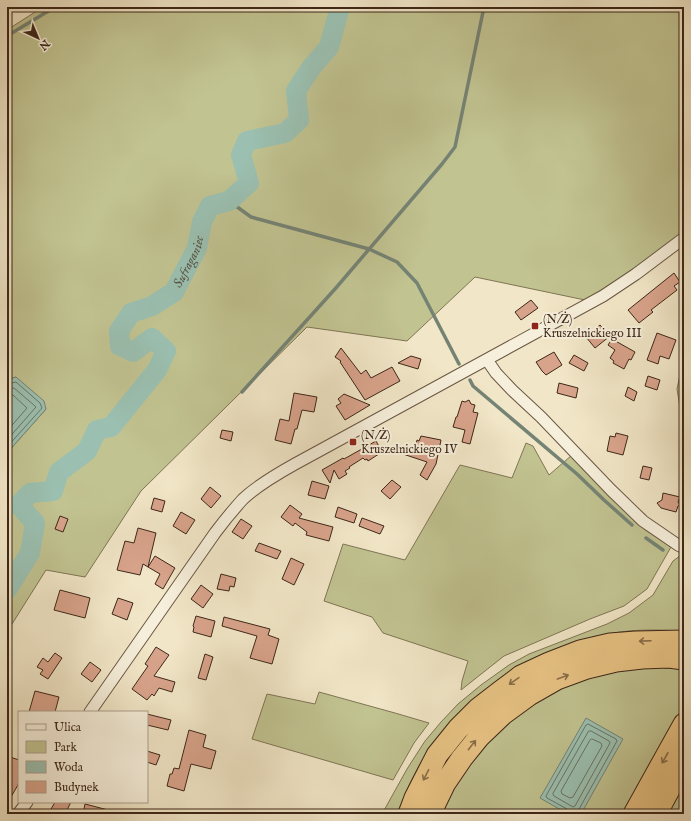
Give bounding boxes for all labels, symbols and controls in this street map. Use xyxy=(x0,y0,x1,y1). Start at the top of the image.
north arrow xyxy=(18,18,58,58)
text: N xyxy=(36,35,53,53)
water label: Sufraganiec xyxy=(169,234,208,291)
place label: (N/Ż) Kruszelnickiego III xyxy=(543,311,642,341)
marker: (N/Ż) Kruszelnickiego III xyxy=(530,321,540,331)
place label: (N/Ż) Kruszelnickiego IV xyxy=(361,427,458,457)
marker: (N/Ż) Kruszelnickiego IV xyxy=(348,437,358,447)
one-way arrow xyxy=(639,638,652,645)
one-way arrow xyxy=(557,673,570,680)
one-way arrow xyxy=(509,677,520,685)
legend xyxy=(18,711,148,803)
text: Ulica xyxy=(54,720,82,735)
text: Park xyxy=(54,740,77,755)
one-way arrow xyxy=(468,740,477,751)
one-way arrow xyxy=(661,752,669,764)
text: Woda xyxy=(54,760,84,775)
one-way arrow xyxy=(422,769,430,781)
text: Budynek xyxy=(54,780,99,795)

